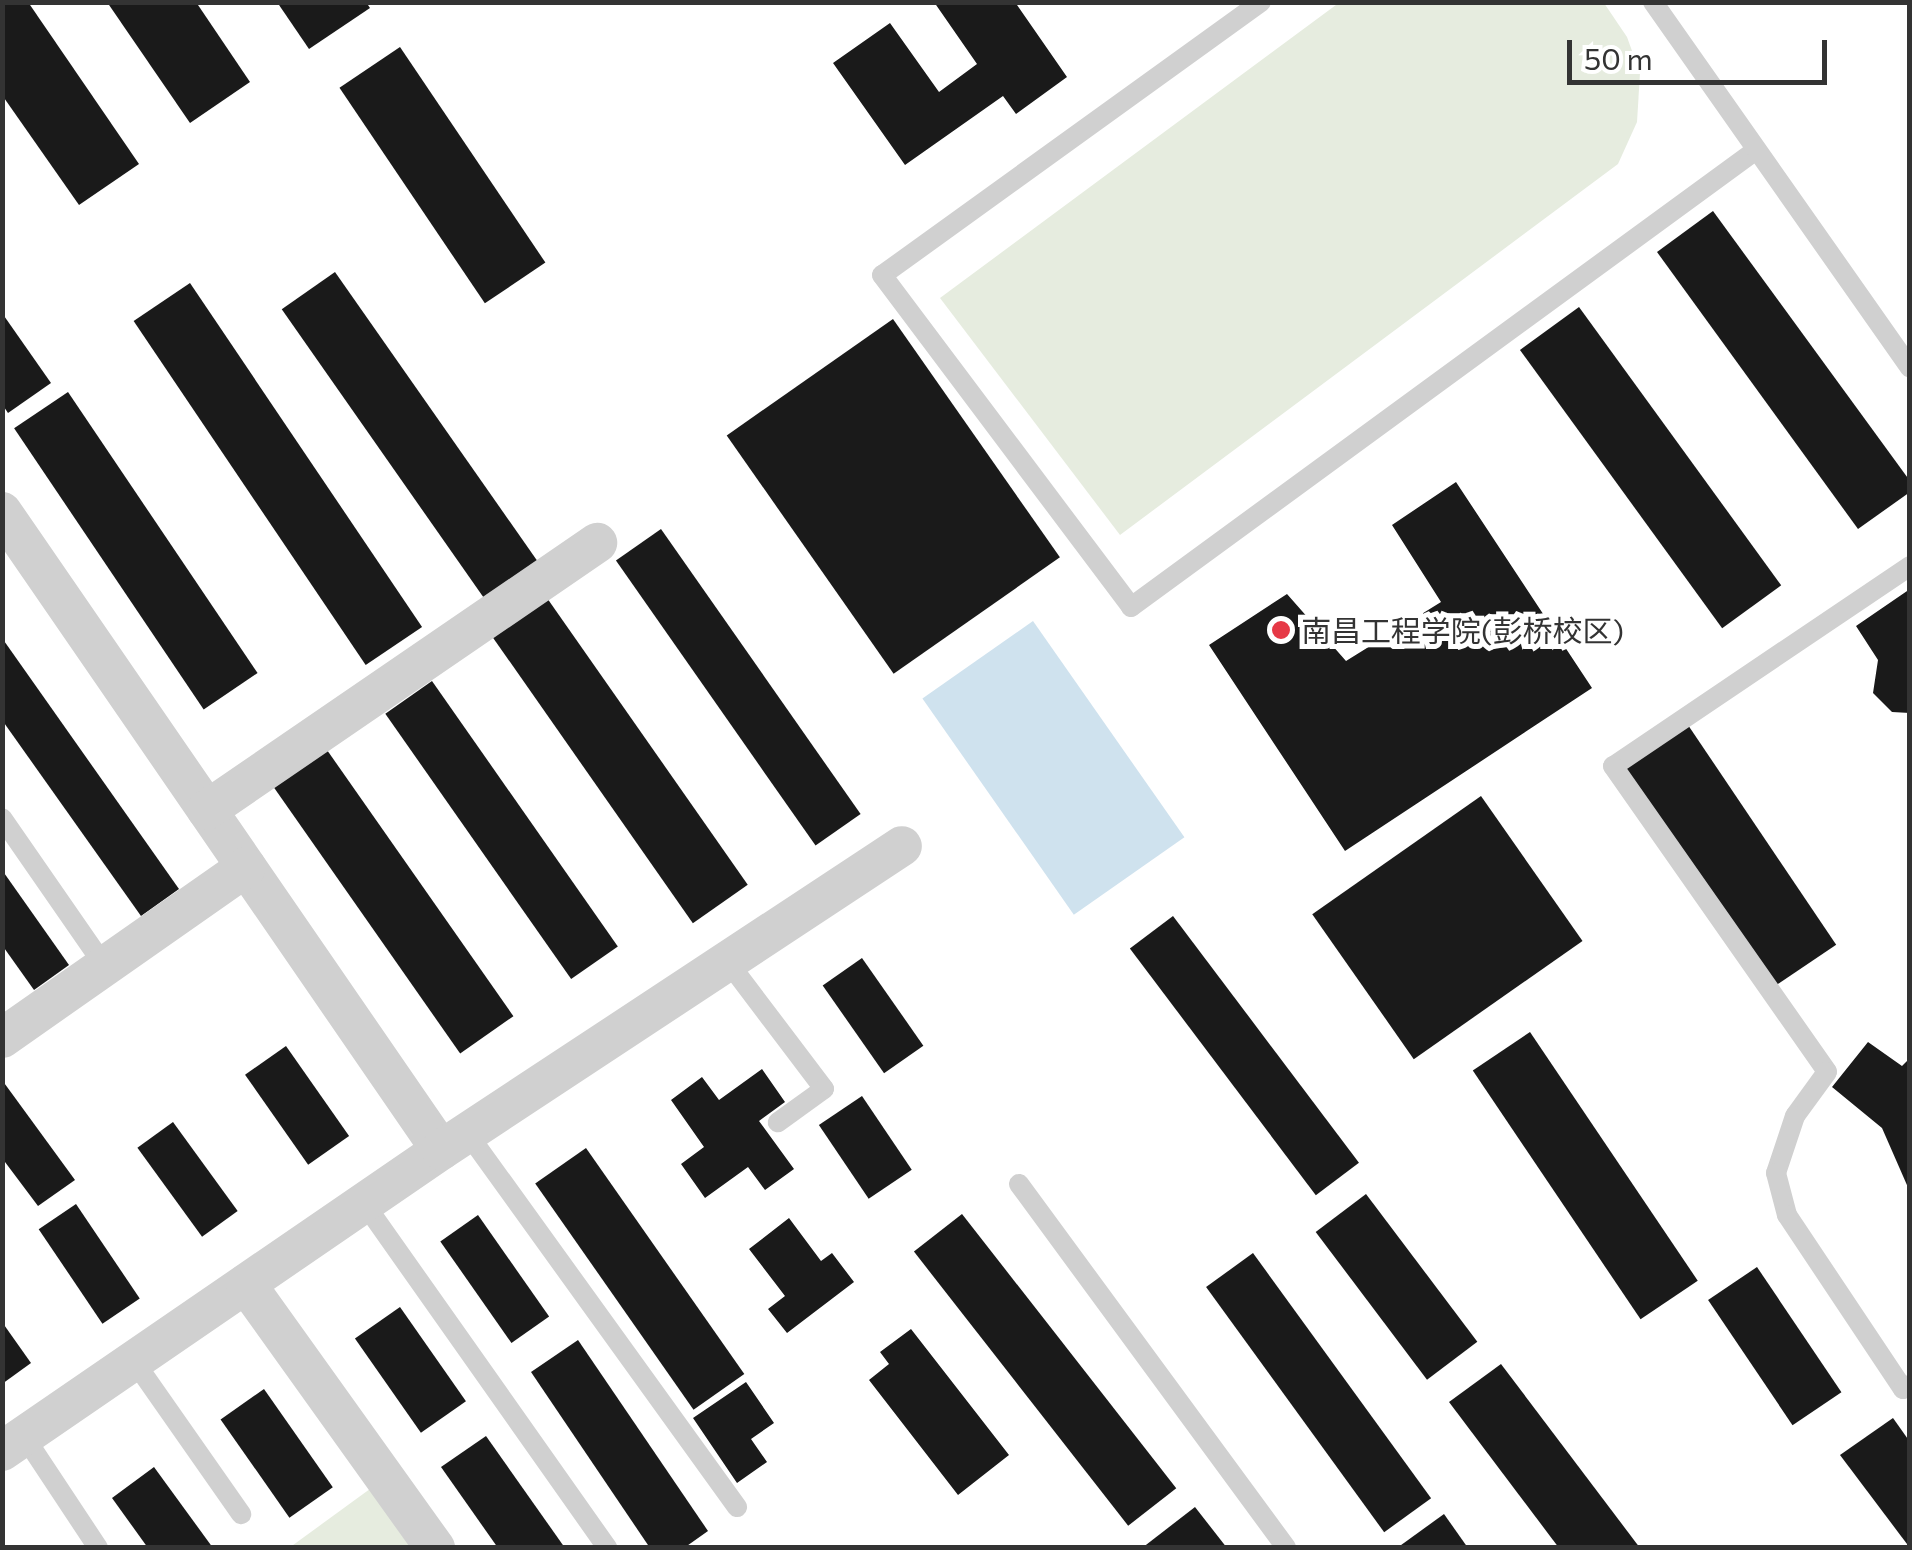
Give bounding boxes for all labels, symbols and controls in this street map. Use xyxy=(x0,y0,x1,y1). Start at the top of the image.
scale bar xyxy=(1572,20,1832,82)
text: 50 m xyxy=(1584,39,1653,76)
place label: 南昌工程学院(彭桥校区) xyxy=(1301,612,1624,648)
marker: 南昌工程学院(彭桥校区) xyxy=(1270,619,1292,641)

